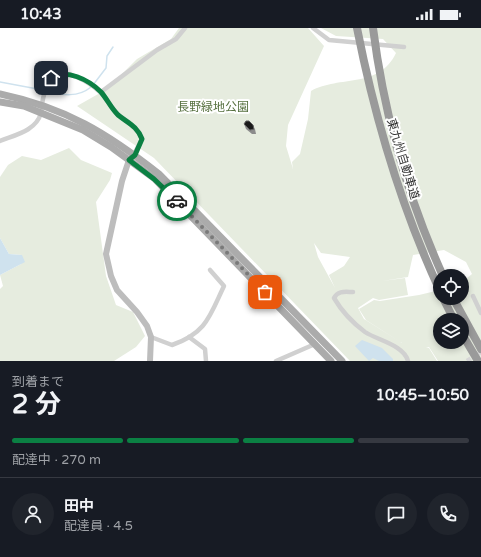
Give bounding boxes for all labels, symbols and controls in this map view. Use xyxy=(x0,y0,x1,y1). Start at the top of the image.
text: 10:43 xyxy=(20,5,62,23)
pin xyxy=(34,61,68,95)
icon: home xyxy=(40,67,62,89)
park label: 長野緑地公園 xyxy=(177,100,249,114)
street label: 東九州自動車道 xyxy=(384,117,422,201)
courier xyxy=(157,181,197,221)
icon: car xyxy=(166,190,188,212)
map controls xyxy=(433,269,469,349)
button: locate xyxy=(433,269,469,305)
pin xyxy=(248,275,282,309)
icon: bag xyxy=(254,281,276,303)
button: layers xyxy=(433,313,469,349)
text: 到着まで xyxy=(12,374,64,390)
text: 10:45–10:50 xyxy=(376,386,469,404)
text: 2 分 xyxy=(12,389,61,420)
text: 配達中 · 270 m xyxy=(12,452,101,468)
button: person xyxy=(12,493,54,535)
button: chat xyxy=(375,493,417,535)
button: phone xyxy=(427,493,469,535)
text: 田中 xyxy=(64,497,94,515)
text: 配達員 · 4.5 xyxy=(64,518,133,534)

